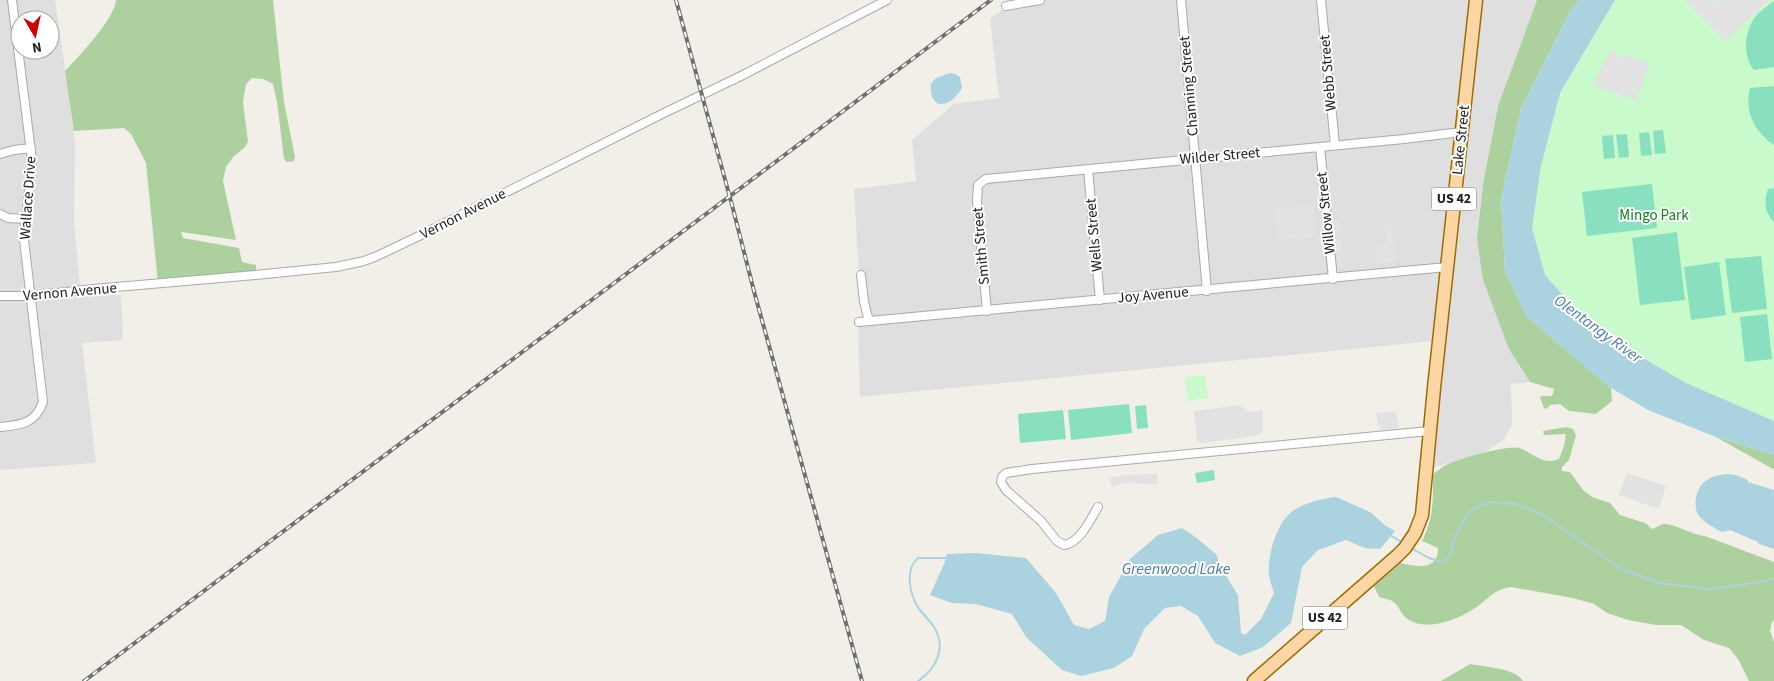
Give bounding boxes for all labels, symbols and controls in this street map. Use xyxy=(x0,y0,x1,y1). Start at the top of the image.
north arrow xyxy=(10,10,60,60)
street label: Webb Street xyxy=(1314,34,1342,112)
street label: Channing Street xyxy=(1174,35,1204,137)
text: N xyxy=(31,36,43,57)
street label: Lake Street xyxy=(1447,104,1475,176)
street label: Wilder Street xyxy=(1179,142,1261,170)
street label: Wallace Drive xyxy=(15,155,41,241)
street label: Willow Street xyxy=(1311,171,1341,255)
street label: Vernon Avenue xyxy=(416,183,510,245)
road number: US 42 xyxy=(1432,188,1476,210)
street label: Wells Street xyxy=(1080,197,1108,273)
park label: Mingo Park xyxy=(1619,205,1689,226)
street label: Smith Street xyxy=(967,206,995,286)
street label: Vernon Avenue xyxy=(22,277,118,307)
street label: Joy Avenue xyxy=(1116,281,1190,309)
water label: Olentangy River xyxy=(1549,290,1648,369)
water label: Greenwood Lake xyxy=(1122,558,1231,580)
road number: US 42 xyxy=(1302,606,1348,630)

